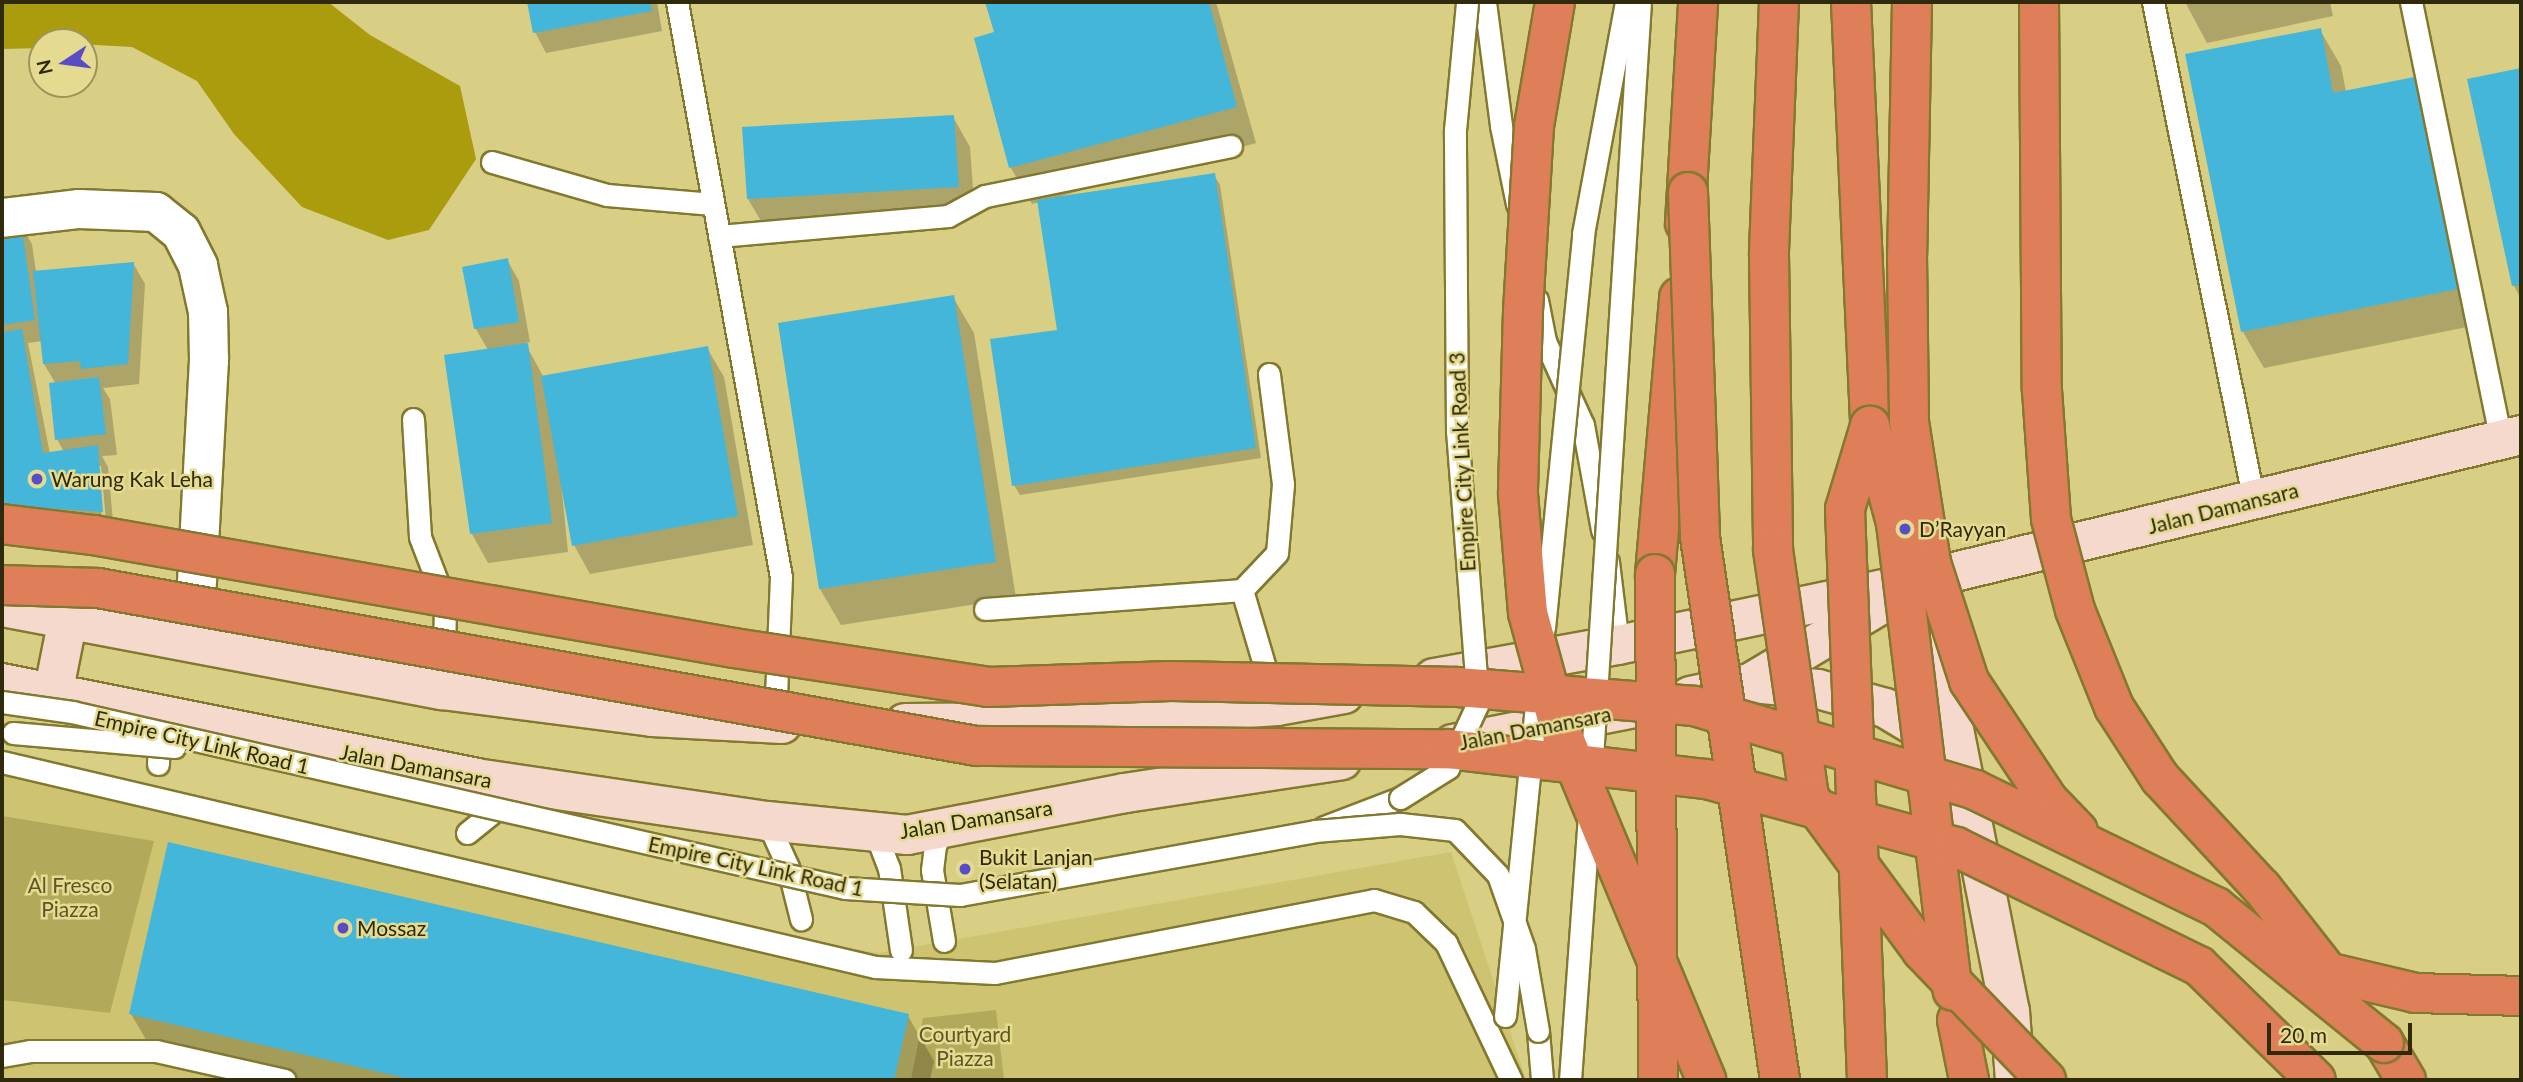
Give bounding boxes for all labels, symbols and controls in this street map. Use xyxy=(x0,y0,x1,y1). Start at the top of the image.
north arrow xyxy=(28,28,98,98)
text: N xyxy=(31,58,57,77)
street label: Empire City Link Road 3 xyxy=(1444,351,1480,573)
place label: Warung Kak Leha xyxy=(51,466,213,492)
marker: Warung Kak Leha xyxy=(29,471,45,487)
street label: Jalan Damansara xyxy=(2145,477,2301,539)
place label: D’Rayyan xyxy=(1919,516,2006,542)
marker: D’Rayyan xyxy=(1897,521,1913,537)
street label: Jalan Damansara xyxy=(1457,701,1613,755)
street label: Empire City Link Road 1 xyxy=(92,705,312,779)
street label: Jalan Damansara xyxy=(338,739,494,793)
street label: Jalan Damansara xyxy=(898,794,1054,844)
street label: Empire City Link Road 1 xyxy=(646,831,866,901)
place label: Bukit Lanjan (Selatan) xyxy=(979,844,1093,894)
marker: Bukit Lanjan (Selatan) xyxy=(957,861,973,877)
park label: Al Fresco Piazza xyxy=(28,872,112,922)
place label: Mossaz xyxy=(357,915,426,941)
marker: Mossaz xyxy=(335,920,351,936)
scale bar xyxy=(2271,1009,2416,1052)
park label: Courtyard Piazza xyxy=(919,1021,1011,1071)
text: 20 m xyxy=(2280,1022,2327,1047)

